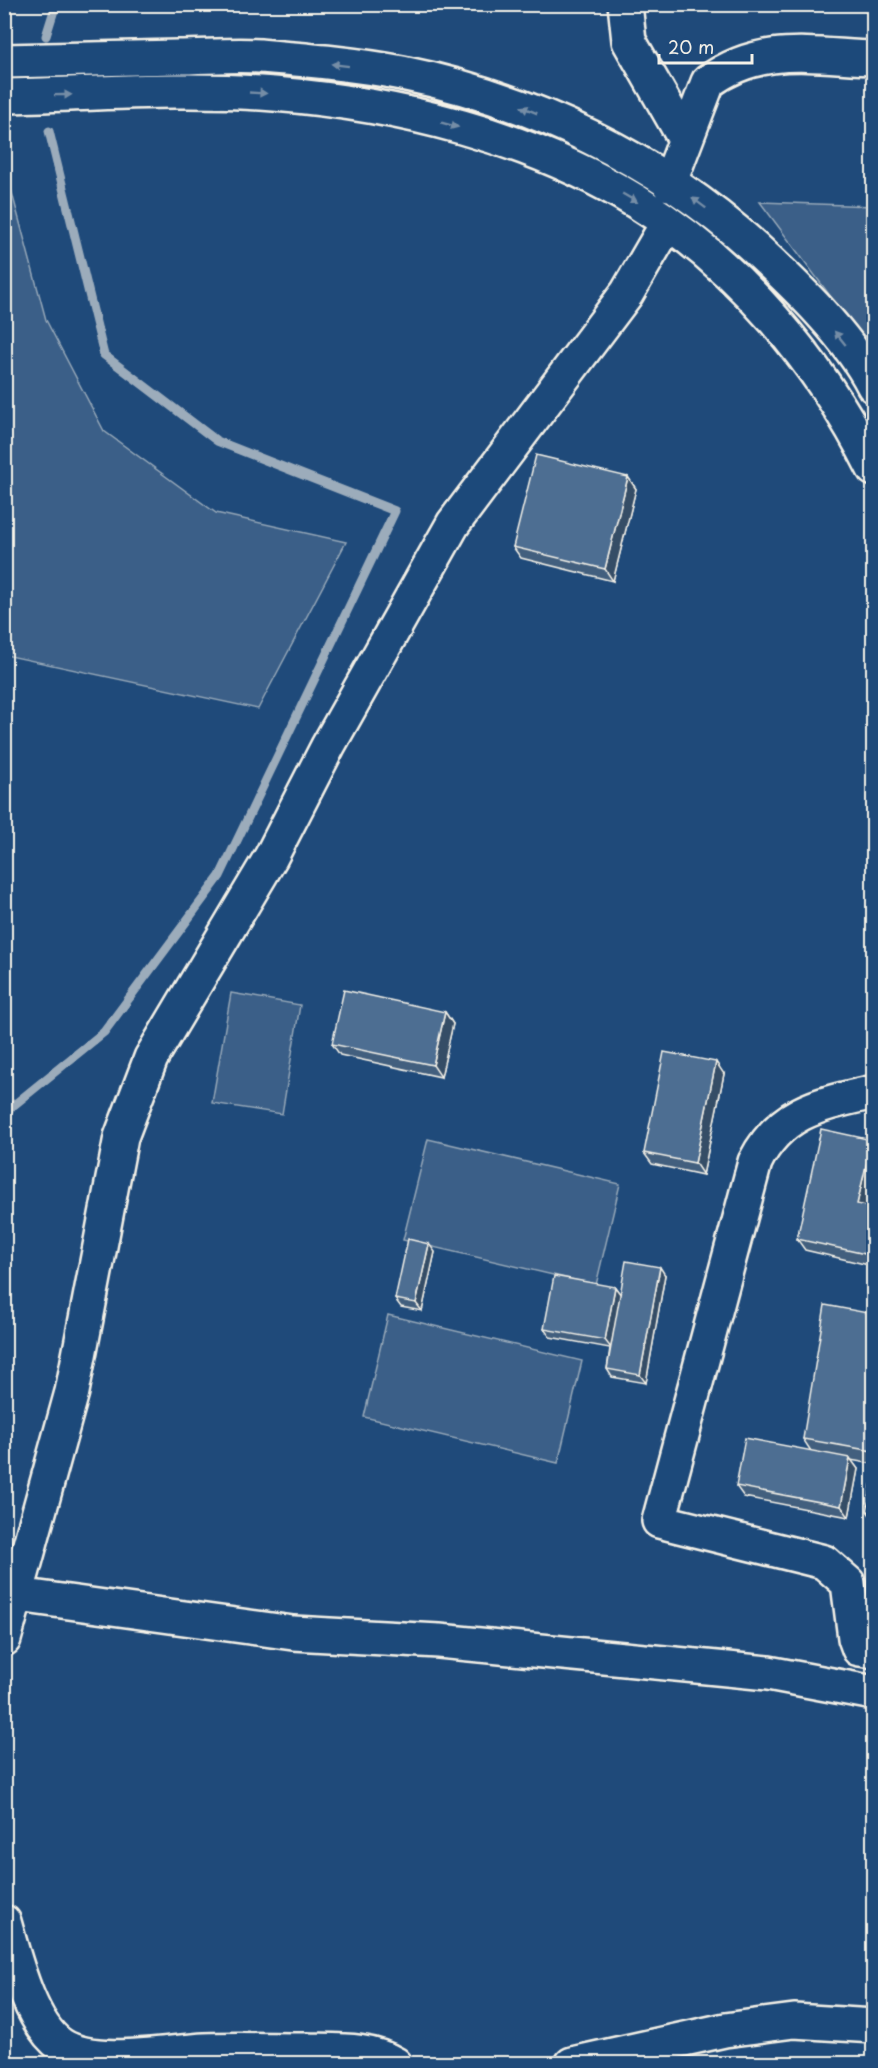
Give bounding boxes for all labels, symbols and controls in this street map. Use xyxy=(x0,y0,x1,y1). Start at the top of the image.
scale bar xyxy=(659,27,752,65)
text: 20 m xyxy=(668,33,714,60)
one-way arrow xyxy=(330,60,349,70)
one-way arrow xyxy=(248,89,267,98)
one-way arrow xyxy=(53,90,72,100)
one-way arrow xyxy=(520,105,538,114)
one-way arrow xyxy=(441,121,459,131)
one-way arrow xyxy=(622,193,638,204)
one-way arrow xyxy=(692,198,707,210)
one-way arrow xyxy=(833,330,846,346)

